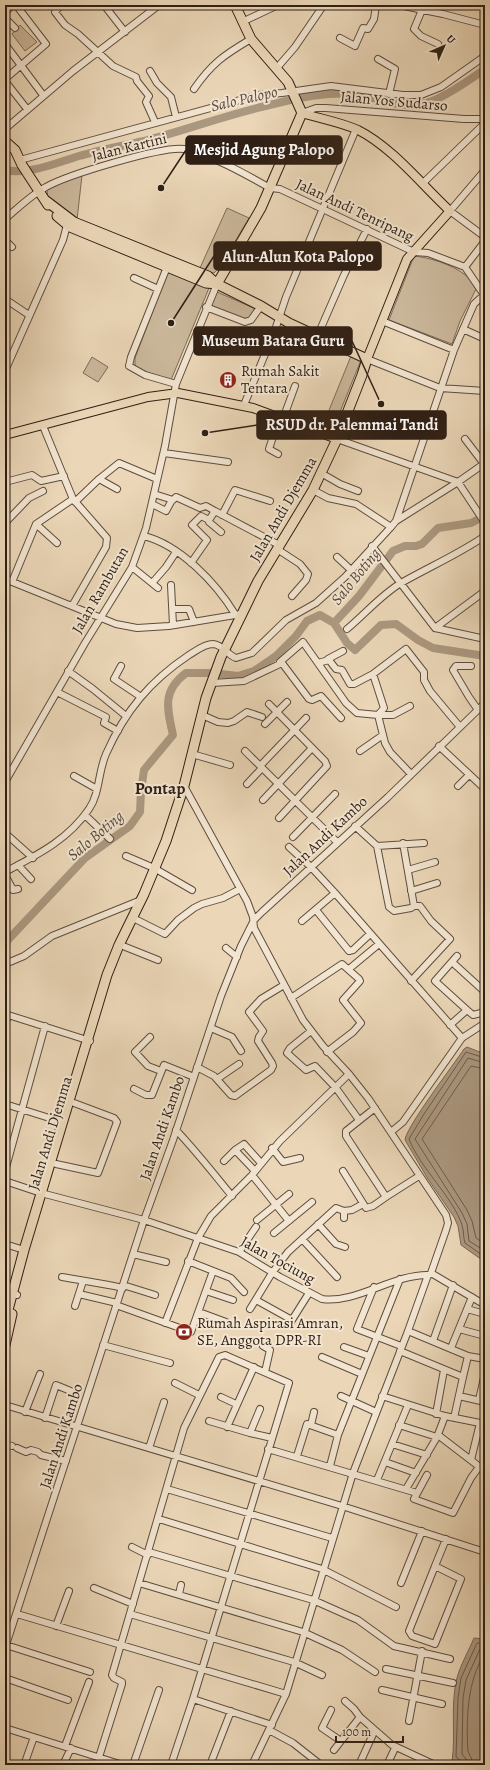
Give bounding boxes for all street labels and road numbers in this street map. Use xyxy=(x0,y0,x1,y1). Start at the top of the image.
street label: Jalan Yos Sudarso xyxy=(340,86,448,116)
street label: Jalan Kartini xyxy=(89,128,169,166)
street label: Jalan Andi Tenripang xyxy=(293,174,418,246)
street label: Jalan Andi Djemma xyxy=(245,453,321,565)
street label: Jalan Rambutan xyxy=(67,543,133,637)
street label: Jalan Andi Kambo xyxy=(278,791,372,881)
street label: Jalan Andi Kambo xyxy=(135,1073,189,1183)
street label: Jalan Andi Djemma xyxy=(23,1074,77,1192)
street label: Jalan Tociung xyxy=(237,1231,319,1289)
street label: Jalan Andi Kambo xyxy=(35,1381,87,1491)

